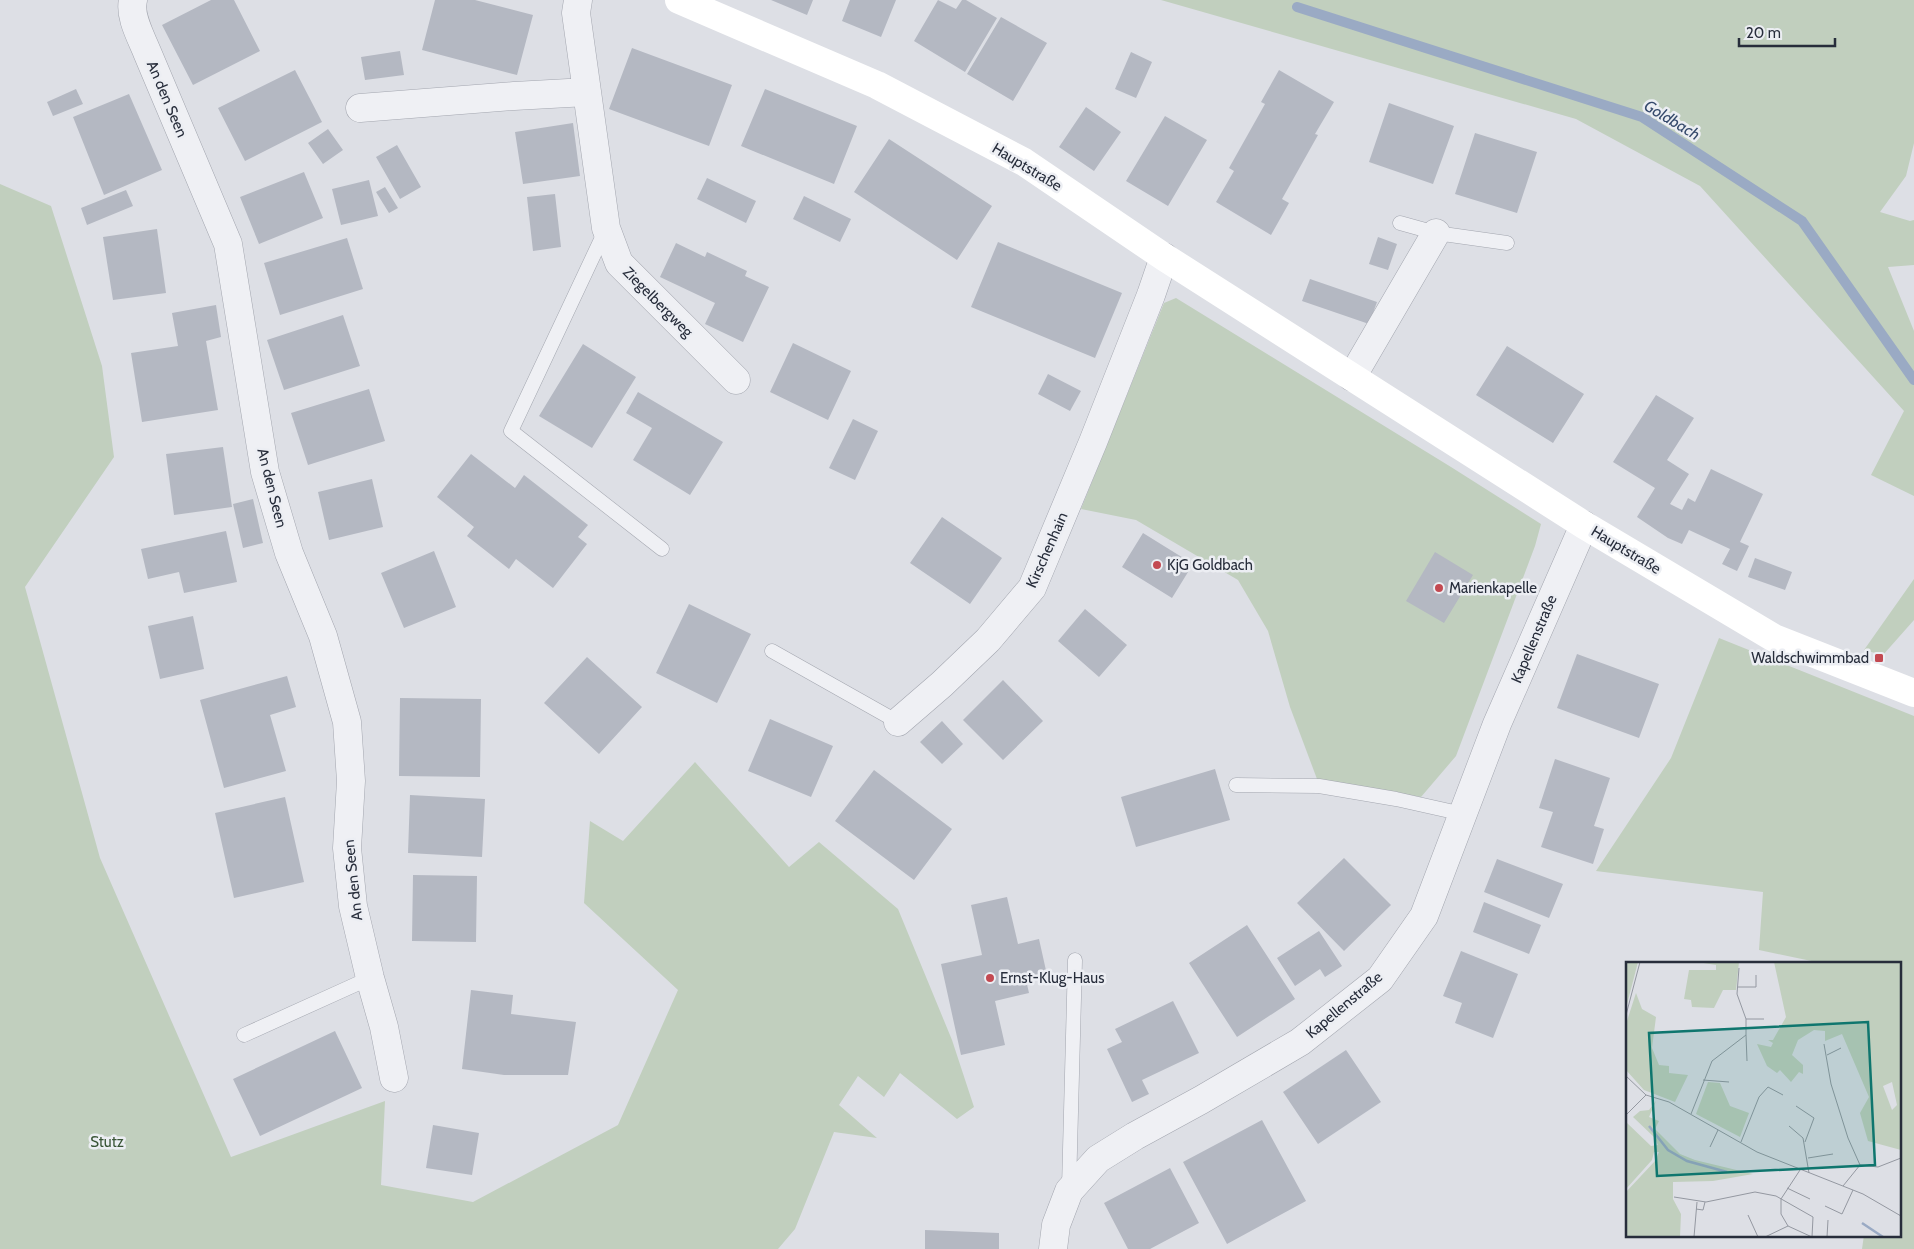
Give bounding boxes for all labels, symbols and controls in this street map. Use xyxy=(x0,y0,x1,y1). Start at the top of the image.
scale bar xyxy=(1739,15,1835,47)
text: 20 m xyxy=(1746,24,1781,42)
street label: An den Seen xyxy=(143,58,191,140)
water label: Goldbach xyxy=(1641,96,1703,144)
street label: Hauptstraße xyxy=(989,139,1065,195)
street label: Ziegelbergweg xyxy=(619,263,697,341)
street label: An den Seen xyxy=(253,446,291,530)
street label: Kirschenhain xyxy=(1022,509,1072,591)
street label: Hauptstraße xyxy=(1588,522,1664,578)
place label: KjG Goldbach xyxy=(1167,556,1253,574)
marker: KjG Goldbach xyxy=(1151,559,1163,571)
place label: Marienkapelle xyxy=(1449,579,1537,597)
marker: Marienkapelle xyxy=(1433,582,1445,594)
street label: Kapellenstraße xyxy=(1507,592,1561,686)
place label: Waldschwimmbad xyxy=(1751,649,1869,667)
marker: Waldschwimmbad xyxy=(1873,652,1885,664)
street label: An den Seen xyxy=(340,839,366,921)
inset map xyxy=(1626,962,1902,1236)
street label: Kapellenstraße xyxy=(1302,968,1386,1042)
place label: Ernst-Klug-Haus xyxy=(1000,969,1104,987)
marker: Ernst-Klug-Haus xyxy=(984,972,996,984)
park label: Stutz xyxy=(90,1133,124,1151)

